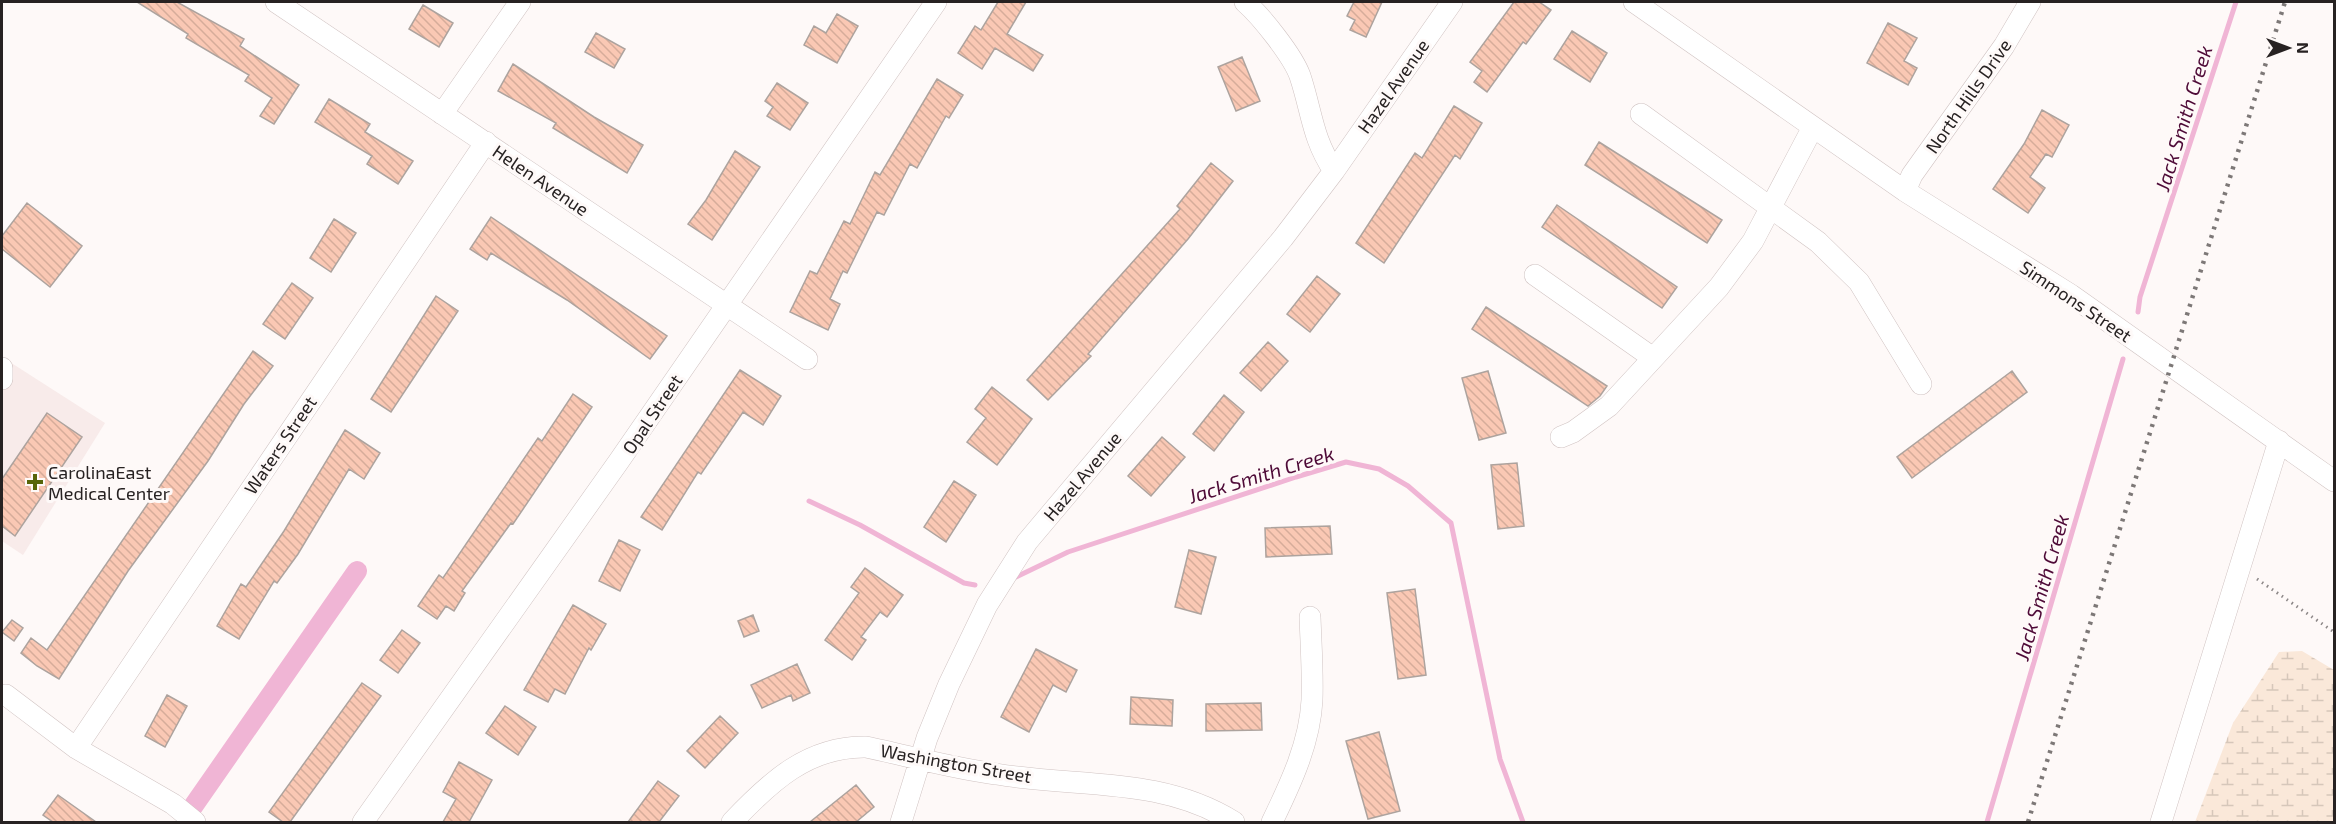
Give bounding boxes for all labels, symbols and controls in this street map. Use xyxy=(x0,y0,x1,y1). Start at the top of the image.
north arrow xyxy=(2258,18,2318,78)
street label: Hazel Avenue xyxy=(1353,35,1433,137)
street label: North Hills Drive xyxy=(1920,35,2016,157)
water label: Jack Smith Creek xyxy=(2149,42,2217,195)
text: N xyxy=(2294,42,2313,54)
street label: Helen Avenue xyxy=(489,140,593,220)
street label: Simmons Street xyxy=(2016,256,2136,347)
street label: Opal Street xyxy=(617,370,687,458)
street label: Waters Street xyxy=(239,392,321,498)
street label: Hazel Avenue xyxy=(1038,427,1126,525)
water label: Jack Smith Creek xyxy=(1184,440,1337,508)
place label: CarolinaEast Medical Center xyxy=(48,461,170,504)
marker: CarolinaEast Medical Center xyxy=(26,473,44,491)
water label: Jack Smith Creek xyxy=(2008,511,2073,664)
street label: Washington Street xyxy=(879,739,1033,787)

